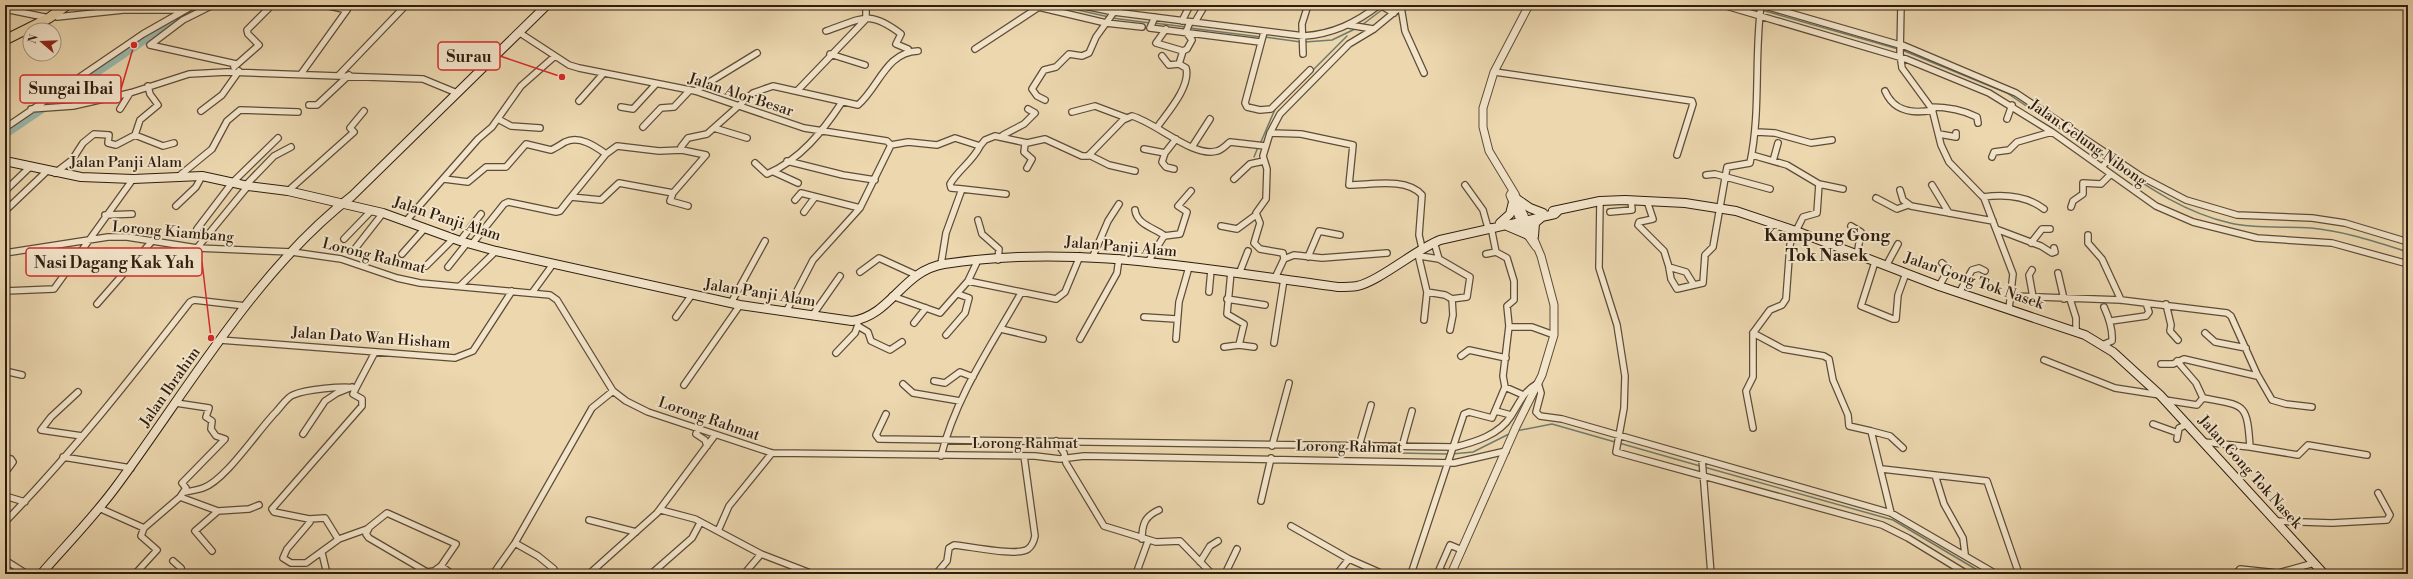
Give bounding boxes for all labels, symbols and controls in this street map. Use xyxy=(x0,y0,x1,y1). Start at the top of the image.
north arrow xyxy=(22,22,62,62)
text: N xyxy=(25,32,42,45)
callout: Surau xyxy=(438,42,500,70)
text: Surau xyxy=(446,47,492,67)
street label: Jalan Alor Besar xyxy=(685,69,796,121)
callout: Sungai Ibai xyxy=(20,75,121,103)
text: Sungai Ibai xyxy=(29,79,113,99)
street label: Jalan Gelung Nibong xyxy=(2025,95,2151,191)
street label: Jalan Panji Alam xyxy=(69,153,182,172)
street label: Jalan Panji Alam xyxy=(390,192,503,245)
street label: Lorong Kiambang xyxy=(111,217,235,247)
district label: Kampung Gong Tok Nasek xyxy=(1764,225,1890,267)
street label: Jalan Panji Alam xyxy=(1063,233,1178,261)
street label: Lorong Rahmat xyxy=(320,234,428,278)
callout: Nasi Dagang Kak Yah xyxy=(26,248,202,276)
street label: Jalan Gong Tok Nasek xyxy=(1901,248,2047,314)
text: Nasi Dagang Kak Yah xyxy=(34,253,194,273)
street label: Jalan Panji Alam xyxy=(702,275,817,311)
street label: Jalan Dato Wan Hisham xyxy=(290,323,451,353)
street label: Jalan Ibrahim xyxy=(135,343,205,431)
street label: Lorong Rahmat xyxy=(656,393,763,445)
street label: Jalan Gong Tok Nasek xyxy=(2193,411,2307,534)
street label: Lorong Rahmat xyxy=(972,434,1079,453)
street label: Lorong Rahmat xyxy=(1296,437,1403,457)

